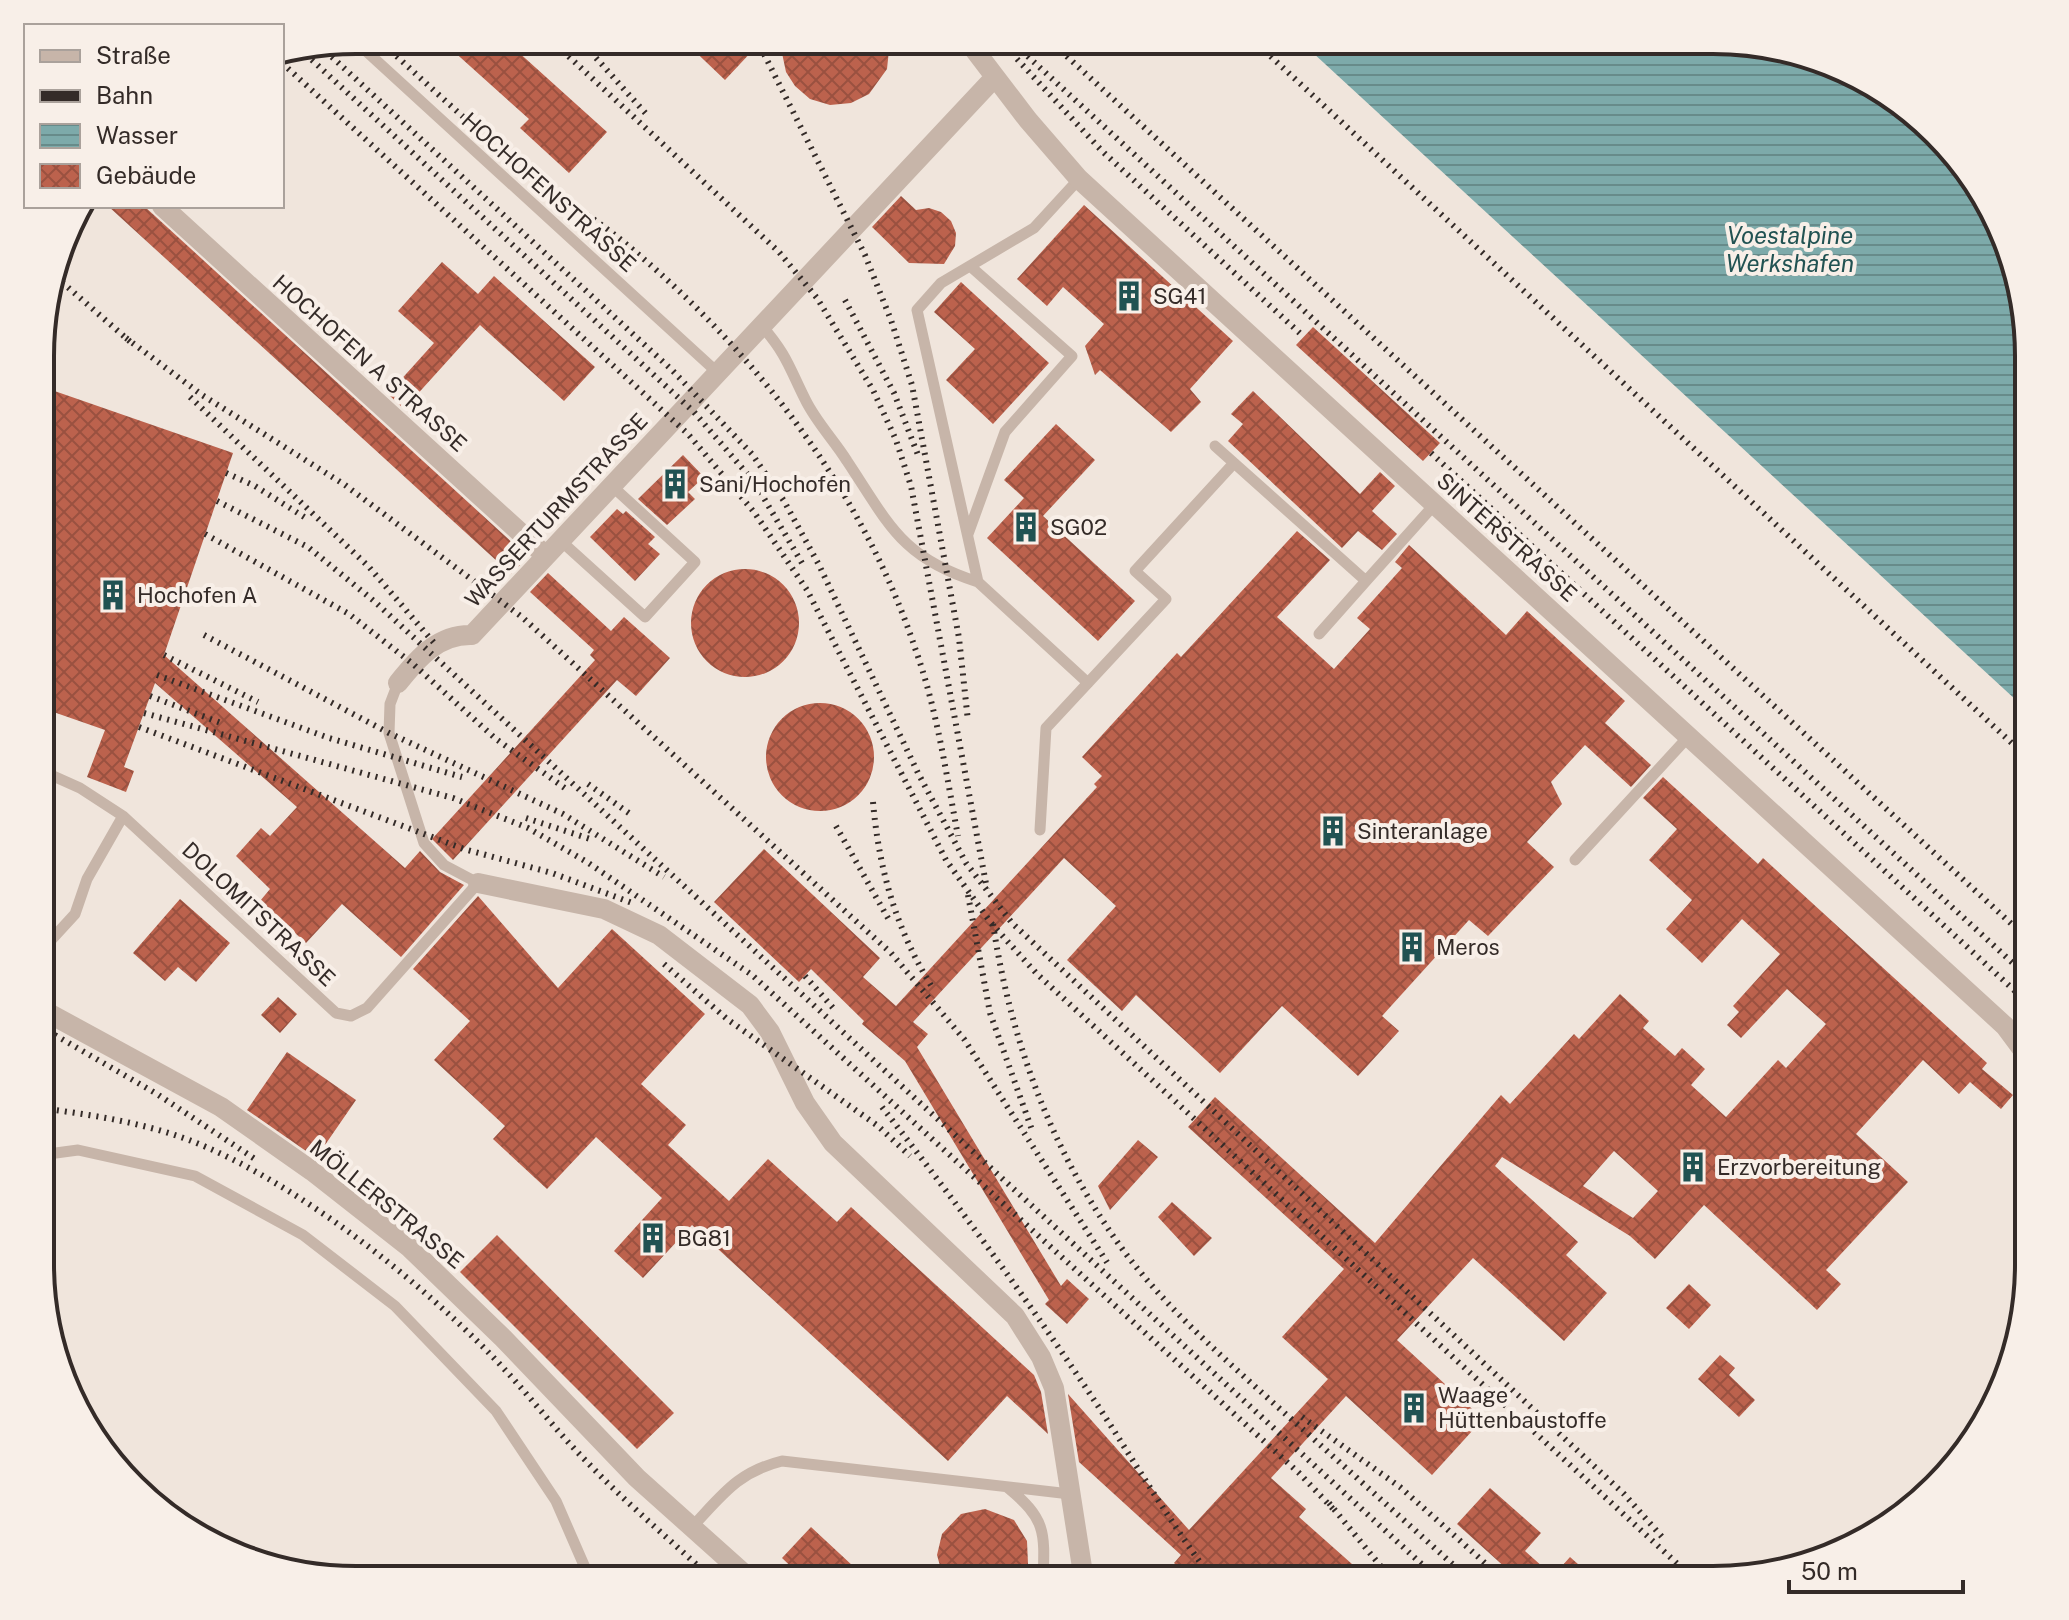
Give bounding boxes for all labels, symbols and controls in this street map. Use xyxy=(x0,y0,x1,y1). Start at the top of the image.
legend xyxy=(24,24,284,208)
text: Straße xyxy=(96,41,171,69)
text: Bahn xyxy=(96,81,153,109)
street label: HOCHOFENSTRASSE xyxy=(457,107,641,277)
text: Wasser xyxy=(96,121,178,149)
text: Gebäude xyxy=(96,161,196,189)
water label: Voestalpine Werkshafen xyxy=(1726,221,1854,277)
street label: HOCHOFEN A STRASSE xyxy=(268,269,472,457)
building icon: SG41 xyxy=(1112,279,1146,313)
place label: SG41 xyxy=(1153,283,1206,309)
street label: WASSERTURMSTRASSE xyxy=(459,408,653,612)
building icon: Sani/Hochofen xyxy=(658,467,692,501)
street label: SINTERSTRASSE xyxy=(1432,467,1582,607)
place label: Sani/Hochofen xyxy=(699,471,851,497)
building icon: SG02 xyxy=(1009,510,1043,544)
place label: SG02 xyxy=(1050,514,1107,540)
building icon: Hochofen A xyxy=(96,578,130,612)
place label: Hochofen A xyxy=(137,582,257,608)
building icon: Sinteranlage xyxy=(1316,814,1350,848)
place label: Sinteranlage xyxy=(1357,818,1488,844)
street label: DOLOMITSTRASSE xyxy=(177,836,341,992)
building icon: Meros xyxy=(1395,930,1429,964)
place label: Meros xyxy=(1436,934,1500,960)
street label: MÖLLERSTRASSE xyxy=(305,1133,470,1274)
building icon: Erzvorbereitung xyxy=(1676,1150,1710,1184)
place label: Erzvorbereitung xyxy=(1717,1154,1881,1180)
building icon: BG81 xyxy=(636,1221,670,1255)
place label: BG81 xyxy=(677,1225,731,1251)
place label: Waage Hüttenbaustoffe xyxy=(1438,1382,1607,1433)
building icon: Waage Hüttenbaustoffe xyxy=(1397,1391,1431,1425)
scale bar xyxy=(1789,1544,1963,1594)
text: 50 m xyxy=(1801,1557,1858,1585)

